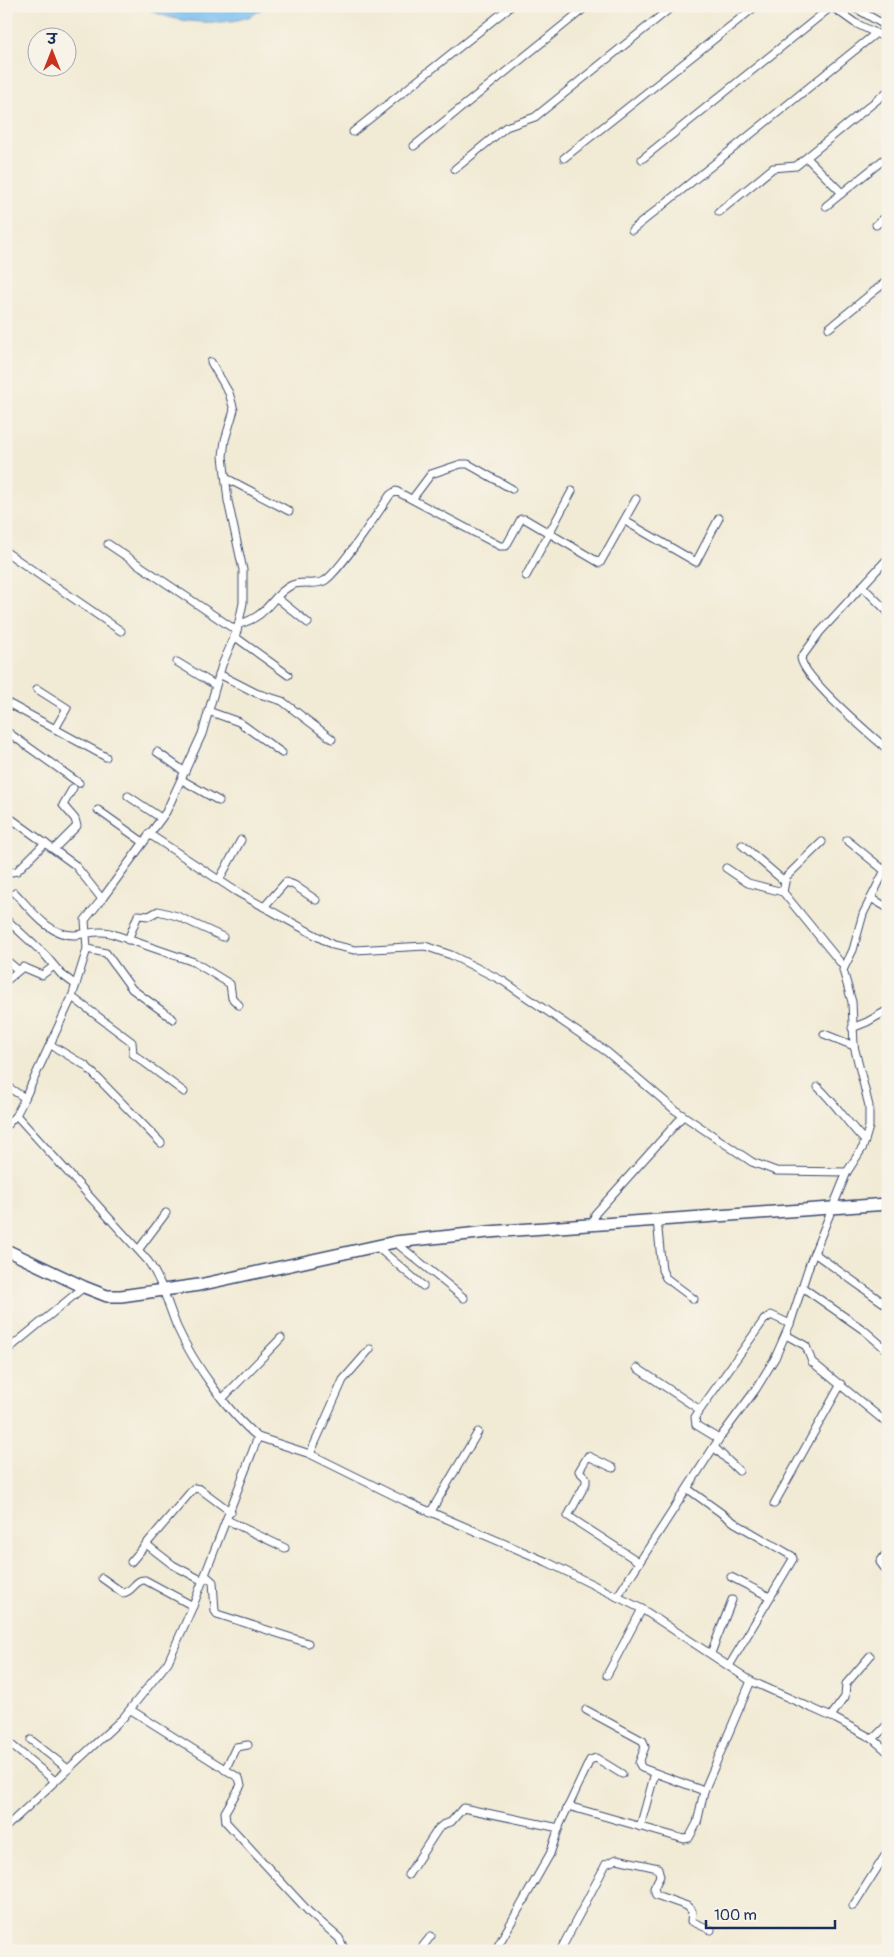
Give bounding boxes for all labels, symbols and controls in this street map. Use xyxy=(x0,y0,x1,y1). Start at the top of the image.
north arrow xyxy=(28,28,78,78)
text: उ xyxy=(45,31,58,48)
scale bar xyxy=(706,1897,835,1929)
text: 100 m xyxy=(714,1906,757,1925)

